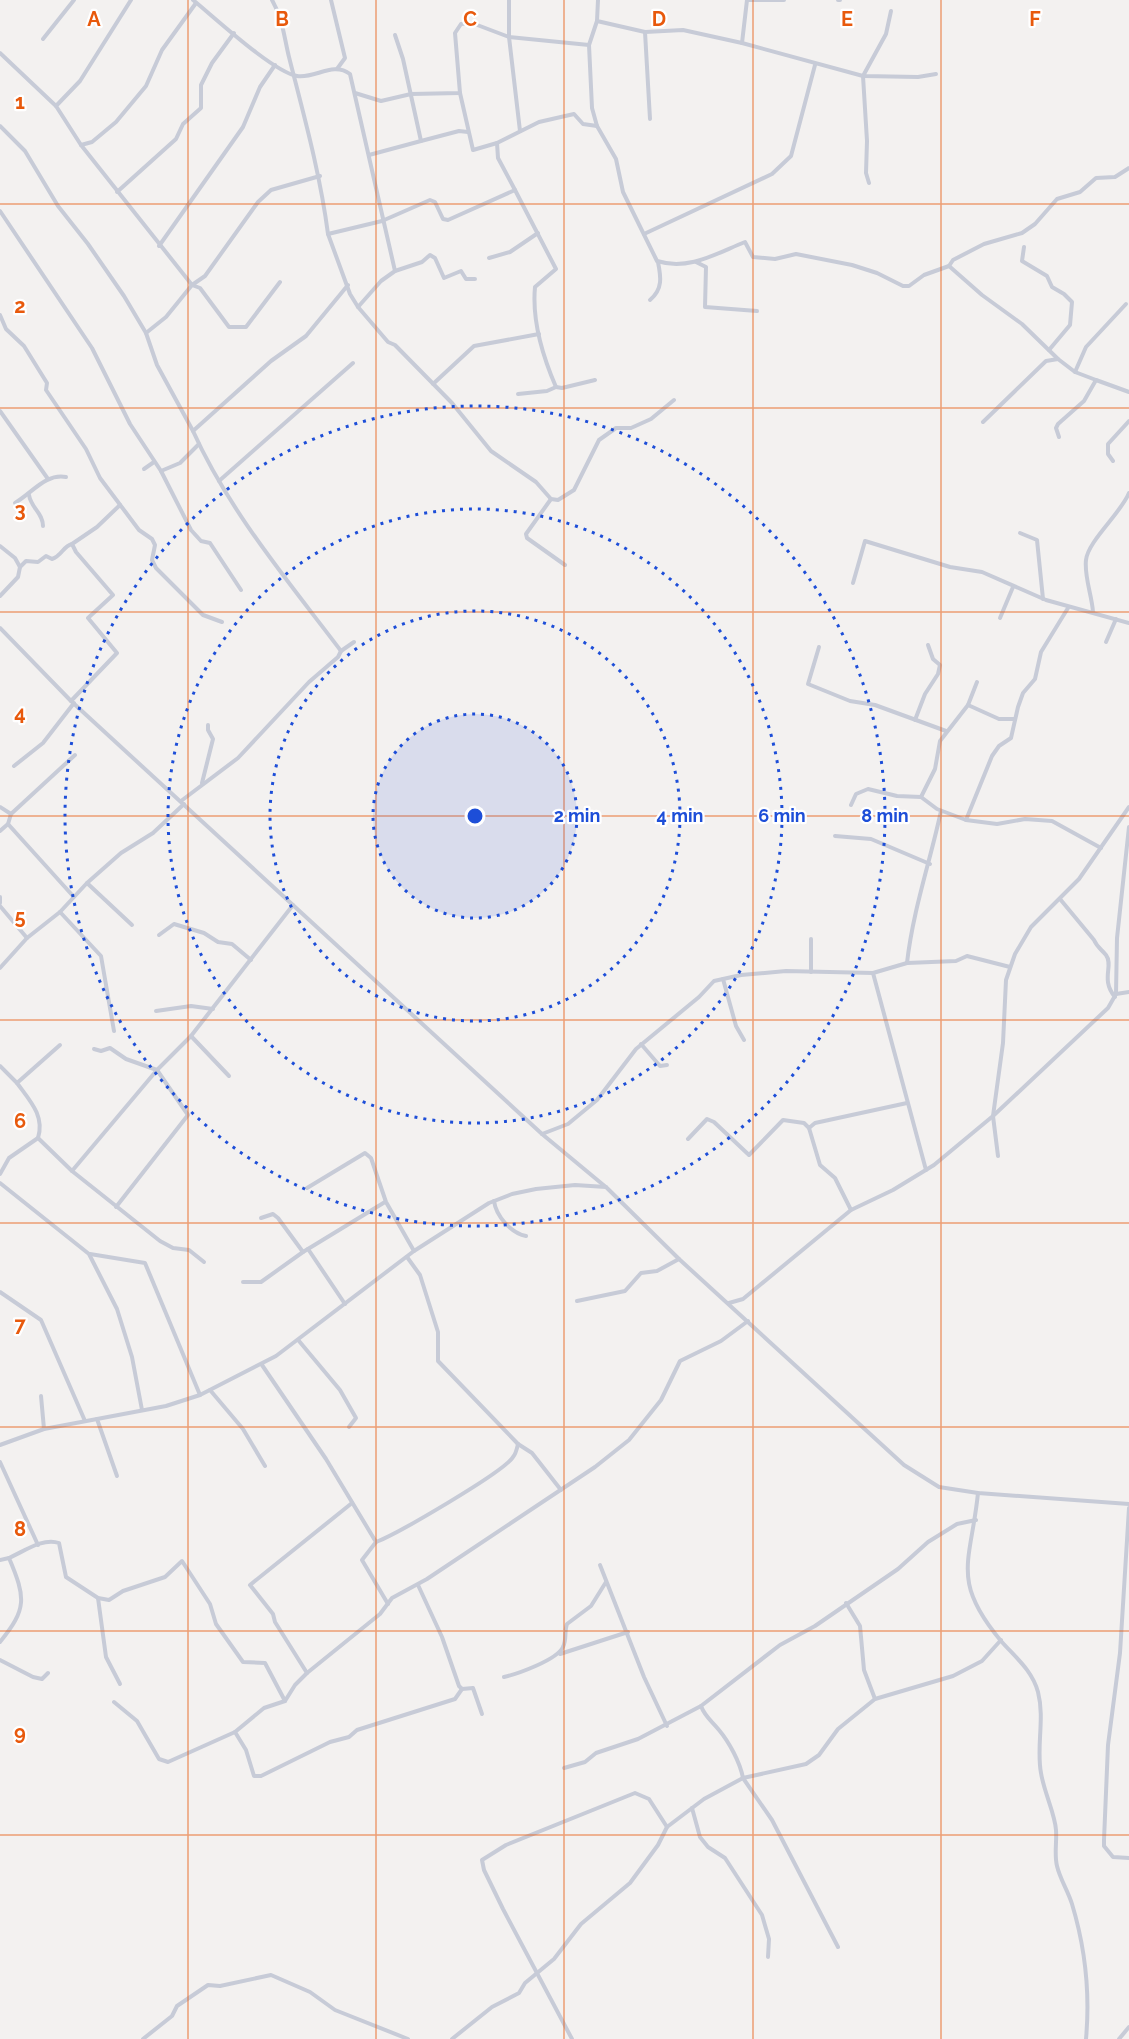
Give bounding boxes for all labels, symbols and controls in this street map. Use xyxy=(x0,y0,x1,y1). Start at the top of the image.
text: A xyxy=(87,7,101,31)
text: B xyxy=(275,7,289,31)
text: C xyxy=(463,7,477,31)
text: D xyxy=(652,7,666,31)
text: E xyxy=(841,7,853,31)
text: F xyxy=(1029,7,1041,31)
text: 1 xyxy=(15,90,25,114)
text: 2 xyxy=(14,294,26,318)
text: 3 xyxy=(14,498,26,522)
text: 4 xyxy=(14,701,26,725)
text: 2 min xyxy=(554,805,600,826)
text: 4 min xyxy=(657,805,703,826)
text: 6 min xyxy=(758,805,806,826)
text: 8 min xyxy=(861,805,909,826)
centre of rings xyxy=(465,806,485,826)
text: 5 xyxy=(14,905,26,929)
text: 6 xyxy=(14,1109,26,1133)
text: 7 xyxy=(14,1313,26,1337)
text: 8 xyxy=(14,1517,26,1541)
text: 9 xyxy=(14,1721,26,1745)

